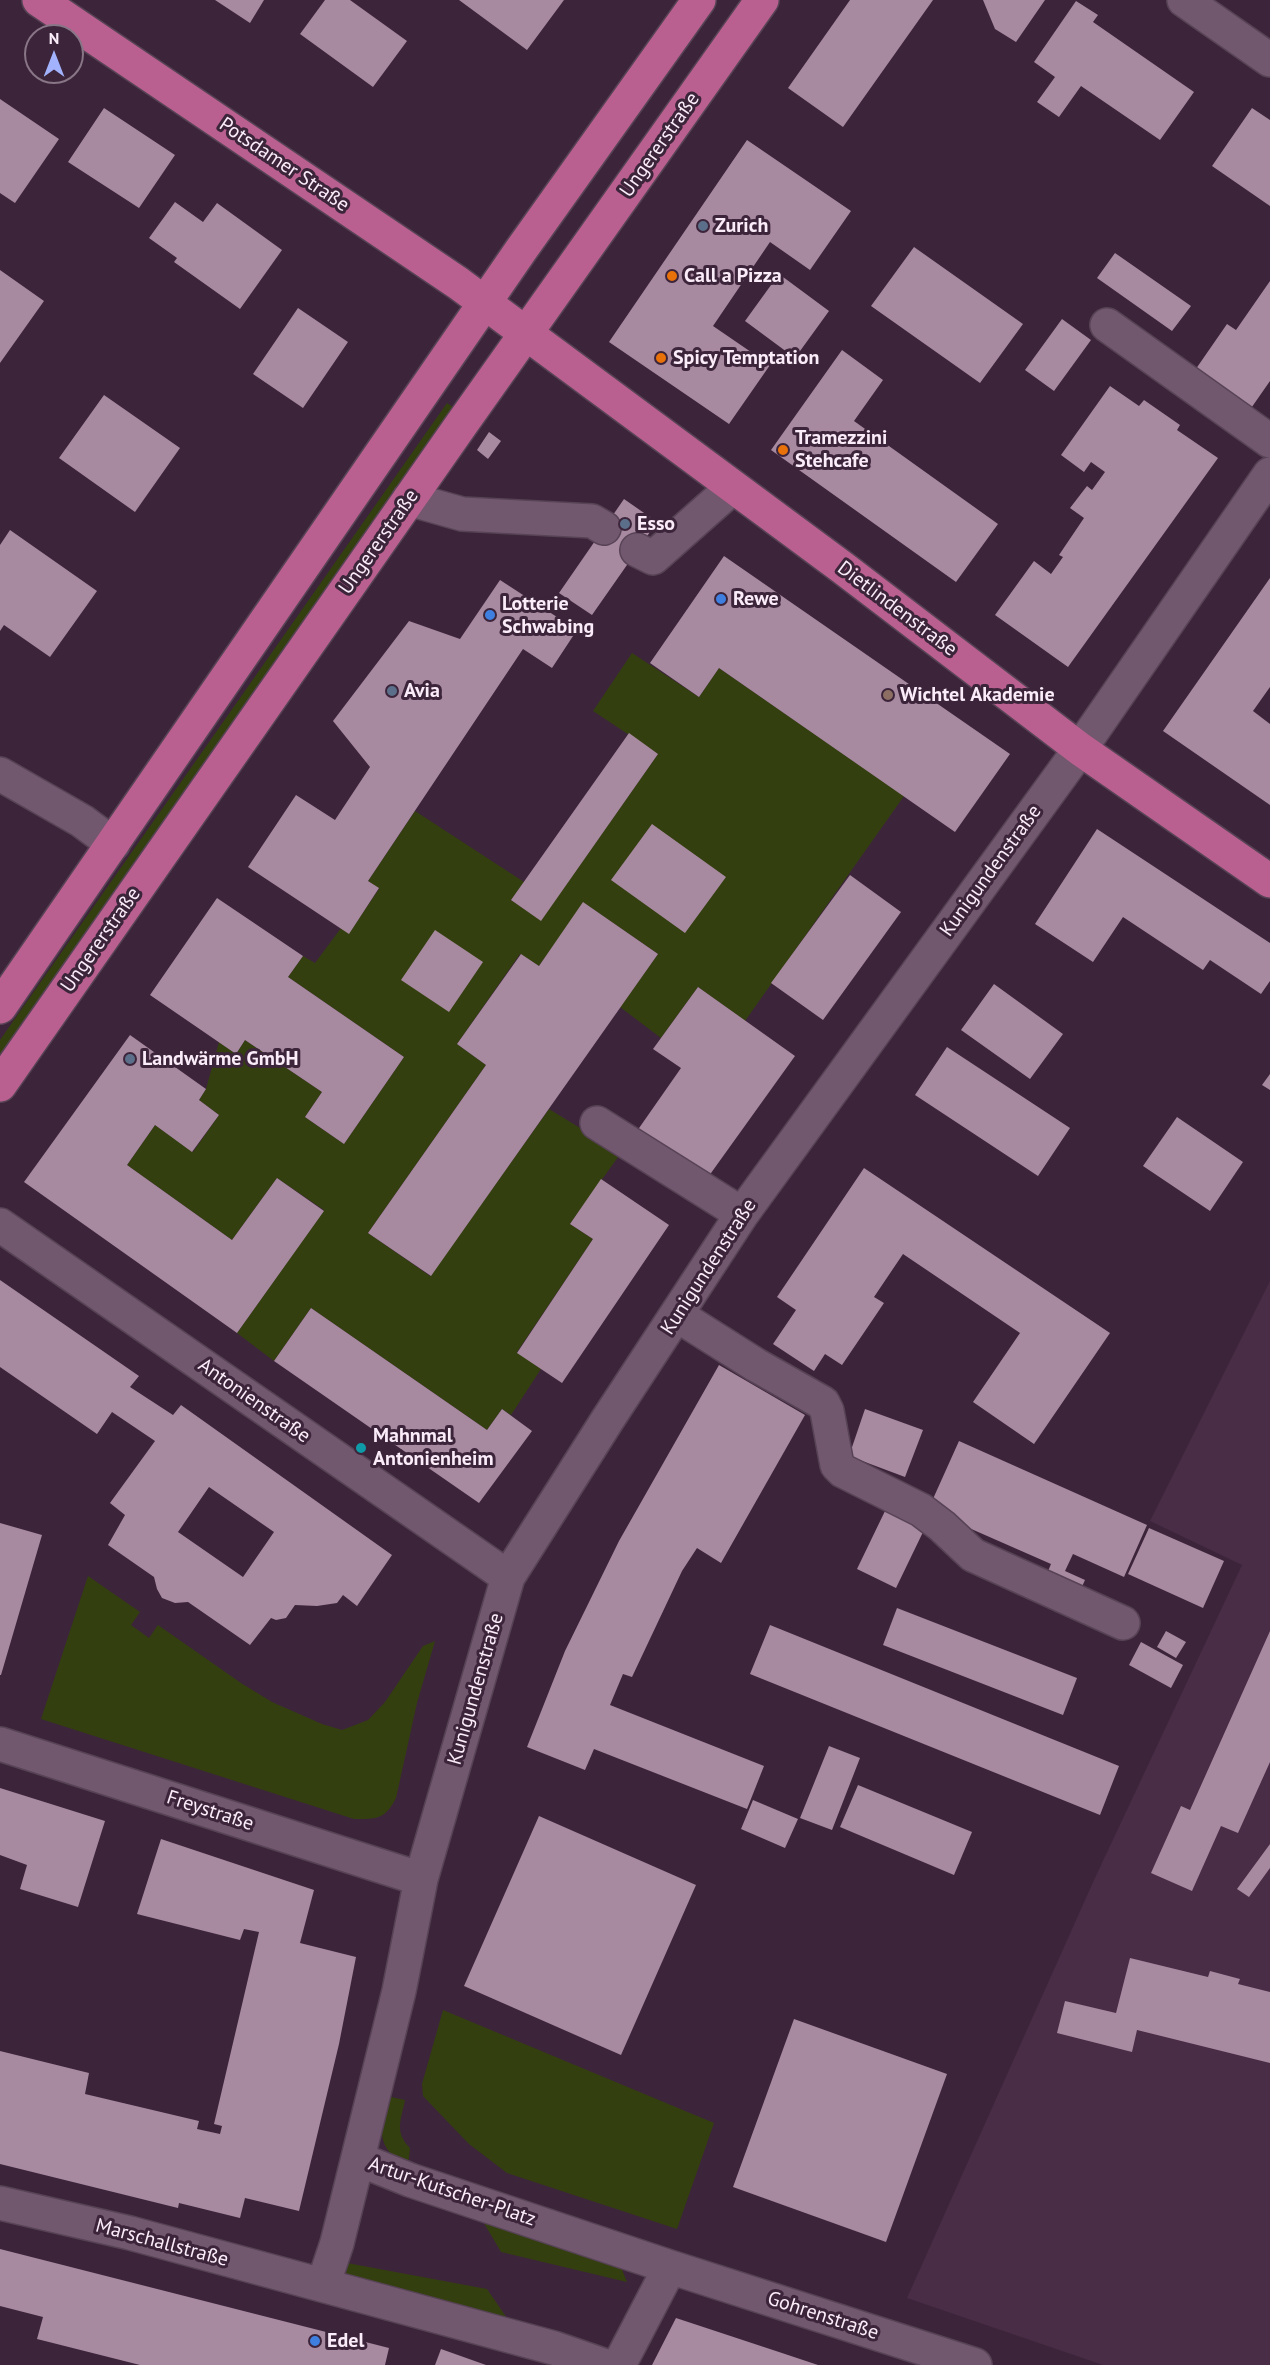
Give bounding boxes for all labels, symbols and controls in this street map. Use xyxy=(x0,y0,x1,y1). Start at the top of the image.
north arrow xyxy=(24,24,84,84)
text: N xyxy=(49,28,59,48)
street label: Ungererstraße xyxy=(615,88,705,202)
street label: Potsdamer Straße xyxy=(214,113,354,217)
place label: Zurich xyxy=(715,214,768,238)
marker: Zurich xyxy=(696,219,710,233)
place label: Call a Pizza xyxy=(684,264,782,288)
marker: Call a Pizza xyxy=(665,269,679,283)
place label: Spicy Temptation xyxy=(673,346,819,370)
marker: Spicy Temptation xyxy=(654,351,668,365)
place label: Tramezzini Stehcafe xyxy=(795,426,887,473)
marker: Tramezzini Stehcafe xyxy=(776,443,790,457)
street label: Ungererstraße xyxy=(334,485,424,599)
place label: Esso xyxy=(637,512,675,536)
marker: Esso xyxy=(618,517,632,531)
street label: Dietlindenstraße xyxy=(833,556,961,662)
place label: Rewe xyxy=(733,587,779,611)
place label: Lotterie Schwabing xyxy=(502,592,594,639)
marker: Rewe xyxy=(714,592,728,606)
marker: Lotterie Schwabing xyxy=(483,608,497,622)
place label: Avia xyxy=(404,679,440,703)
place label: Wichtel Akademie xyxy=(900,683,1055,707)
marker: Avia xyxy=(385,684,399,698)
marker: Wichtel Akademie xyxy=(881,688,895,702)
street label: Kunigundenstraße xyxy=(935,800,1047,942)
street label: Ungererstraße xyxy=(56,883,146,997)
place label: Landwärme GmbH xyxy=(142,1047,299,1071)
marker: Landwärme GmbH xyxy=(123,1052,137,1066)
street label: Kunigundenstraße xyxy=(656,1195,762,1339)
street label: Antonienstraße xyxy=(193,1354,315,1448)
place label: Mahnmal Antonienheim xyxy=(373,1424,493,1471)
marker: Mahnmal Antonienheim xyxy=(354,1441,368,1455)
street label: Kunigundenstraße xyxy=(443,1610,509,1768)
street label: Freystraße xyxy=(163,1786,257,1836)
street label: Artur-Kutscher-Platz xyxy=(365,2152,539,2232)
street label: Marschallstraße xyxy=(93,2214,231,2272)
street label: Gohrenstraße xyxy=(764,2287,882,2345)
place label: Edel xyxy=(327,2329,364,2353)
marker: Edel xyxy=(308,2334,322,2348)

